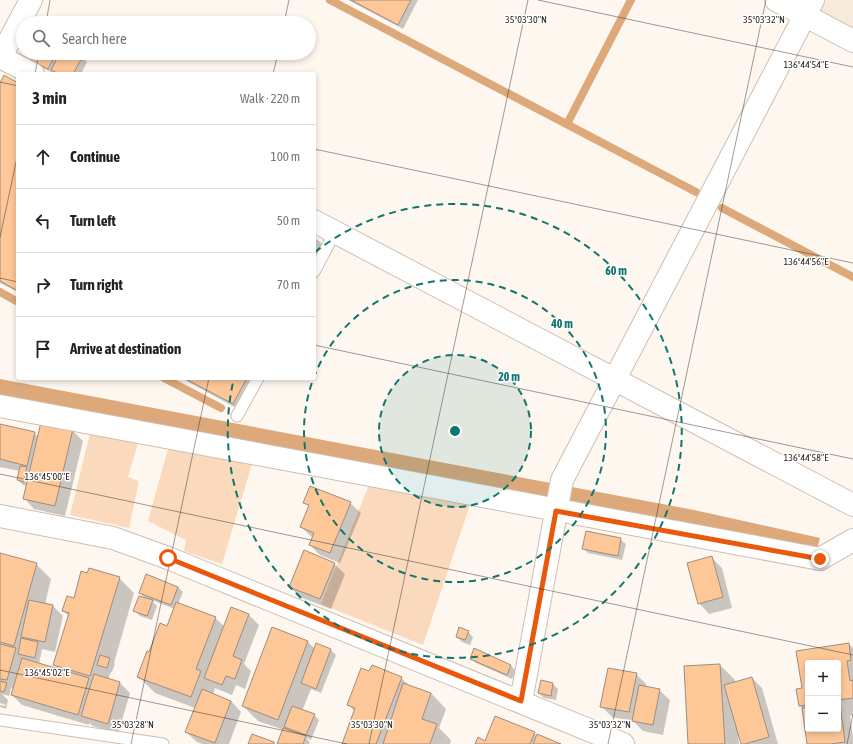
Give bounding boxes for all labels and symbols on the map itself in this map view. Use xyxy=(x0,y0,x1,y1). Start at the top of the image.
text: 35°03'30"N xyxy=(505,14,547,25)
text: 35°03'32"N xyxy=(743,14,785,25)
text: 136°44'54"E xyxy=(784,59,829,70)
text: 136°44'56"E xyxy=(784,256,829,267)
text: 60 m xyxy=(605,264,627,278)
text: 40 m xyxy=(550,317,573,331)
text: 20 m xyxy=(498,370,520,384)
centre of rings xyxy=(448,424,462,438)
text: 136°44'58"E xyxy=(784,452,829,463)
text: 136°45'00"E xyxy=(25,471,70,482)
route start xyxy=(159,549,177,567)
route end xyxy=(811,550,829,568)
text: 136°45'02"E xyxy=(25,667,70,678)
text: 35°03'28"N xyxy=(112,719,154,730)
text: 35°03'30"N xyxy=(351,719,393,730)
text: 35°03'32"N xyxy=(589,719,631,730)

